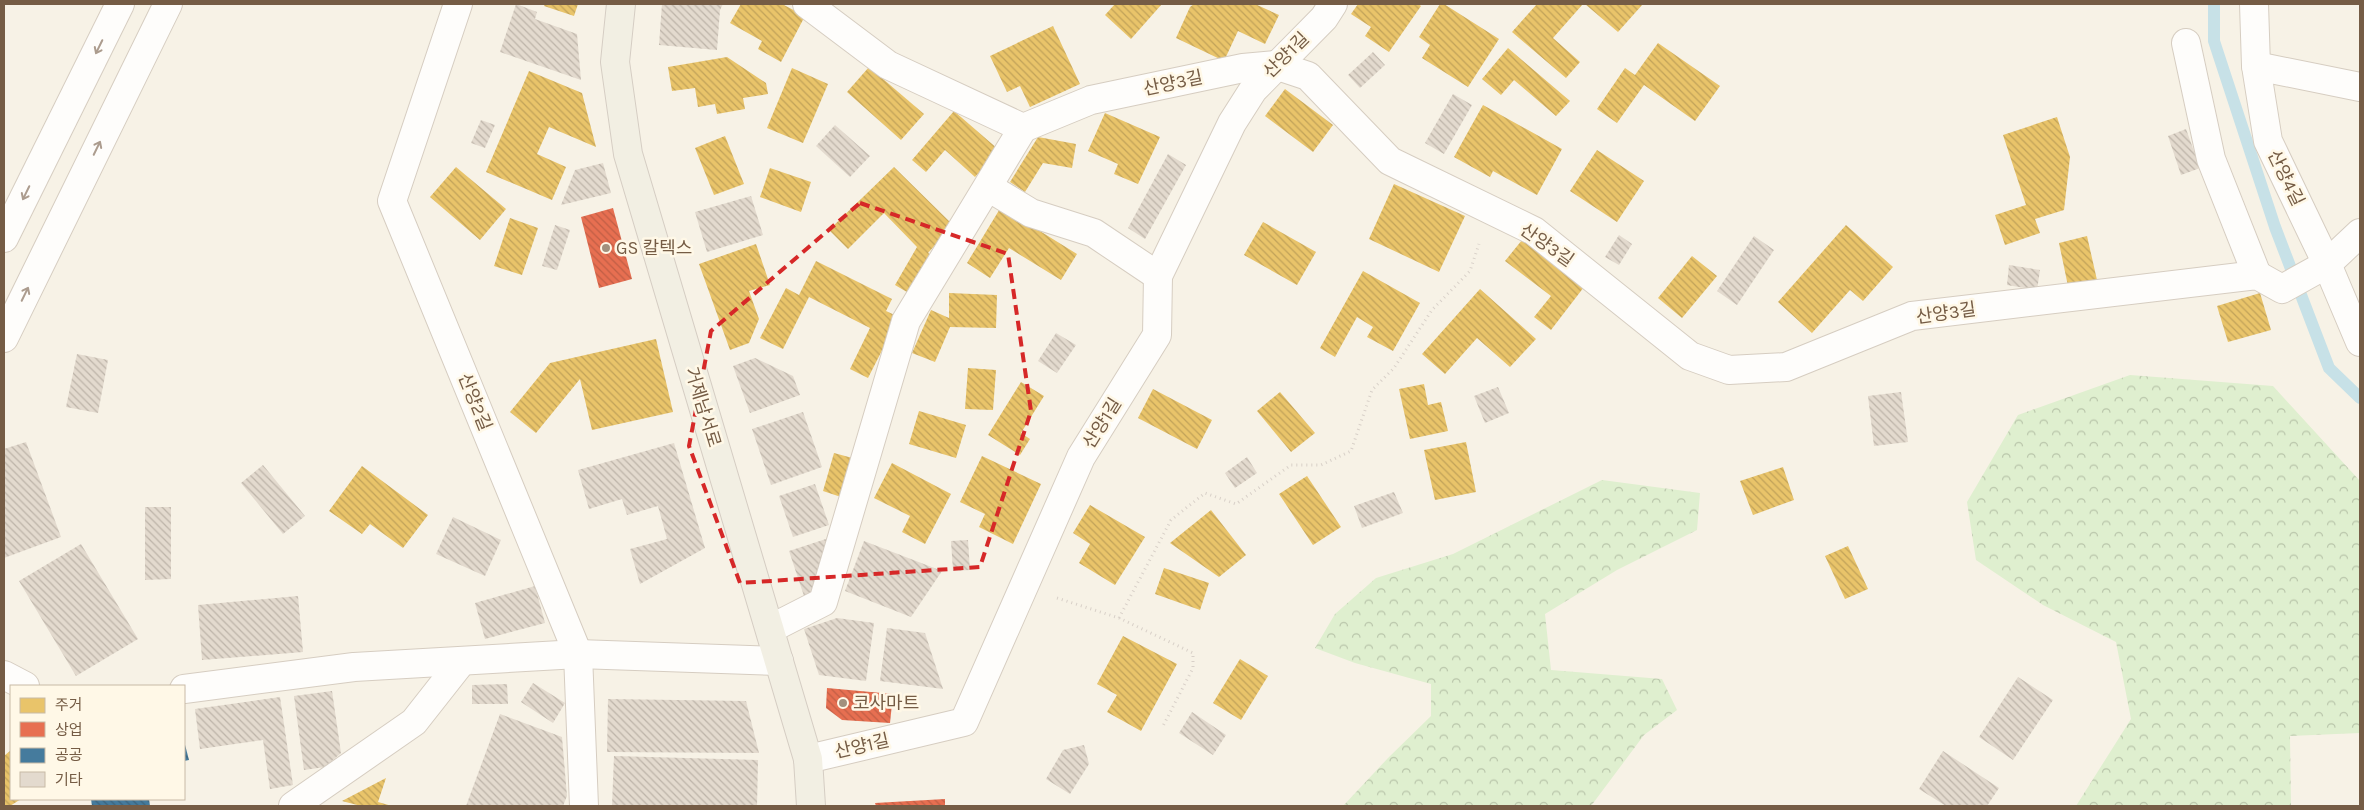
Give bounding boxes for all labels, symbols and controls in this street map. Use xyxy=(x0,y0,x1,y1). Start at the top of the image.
street label: 산양1길 xyxy=(1259,28,1313,82)
one-way arrow xyxy=(93,40,103,55)
street label: 산양3길 xyxy=(1141,66,1205,100)
one-way arrow xyxy=(92,141,102,156)
street label: 산양4길 xyxy=(2263,146,2309,210)
one-way arrow xyxy=(21,185,30,200)
street label: 산양3길 xyxy=(1516,219,1578,271)
place label: GS 칼텍스 xyxy=(616,237,692,259)
marker: GS 칼텍스 xyxy=(600,242,612,254)
one-way arrow xyxy=(21,287,30,302)
street label: 산양3길 xyxy=(1915,298,1977,328)
street label: 거제남서로 xyxy=(680,364,726,450)
street label: 산양2길 xyxy=(454,370,496,434)
street label: 산양1길 xyxy=(1078,394,1126,452)
legend xyxy=(10,685,185,800)
place label: 코사마트 xyxy=(853,692,919,714)
text: 주거 xyxy=(55,696,83,714)
marker: 코사마트 xyxy=(837,697,849,709)
text: 상업 xyxy=(55,721,83,739)
street label: 산양1길 xyxy=(832,729,892,763)
text: 공공 xyxy=(55,746,83,764)
text: 기타 xyxy=(55,771,83,789)

